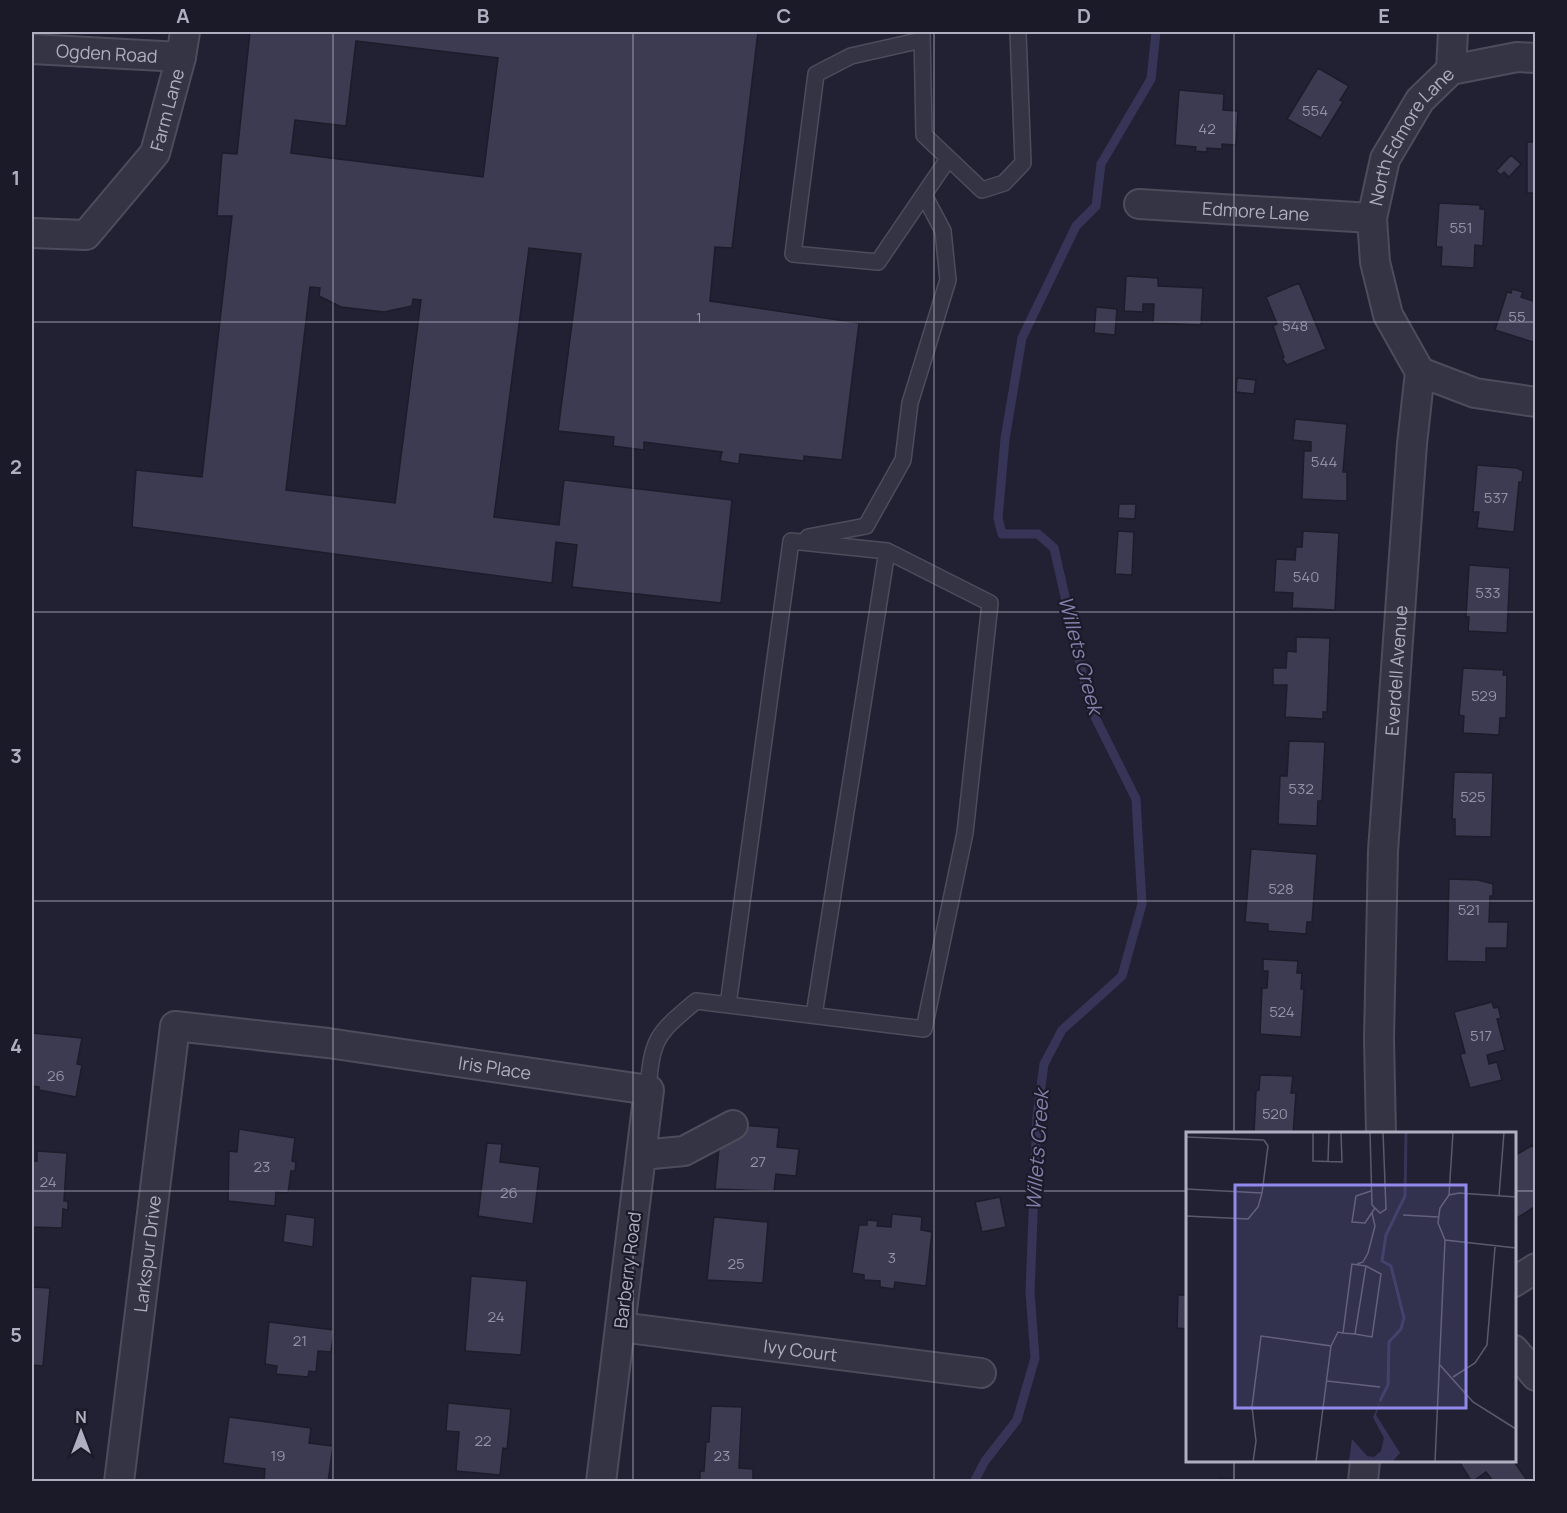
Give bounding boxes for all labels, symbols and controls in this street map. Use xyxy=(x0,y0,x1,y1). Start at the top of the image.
text: A xyxy=(176,2,190,29)
text: B xyxy=(477,2,490,29)
text: C xyxy=(777,2,791,29)
text: D xyxy=(1077,2,1091,29)
text: E xyxy=(1378,2,1390,29)
street label: Ogden Road xyxy=(56,38,158,68)
street label: North Edmore Lane xyxy=(1363,62,1459,208)
street label: Farm Lane xyxy=(144,66,189,154)
house number: 554 xyxy=(1302,100,1328,121)
house number: 42 xyxy=(1198,118,1216,139)
text: 1 xyxy=(12,164,20,191)
street label: Edmore Lane xyxy=(1201,196,1310,226)
house number: 551 xyxy=(1449,217,1473,238)
house number: 55 xyxy=(1508,306,1526,327)
house number: 1 xyxy=(696,307,702,328)
house number: 548 xyxy=(1282,315,1308,336)
house number: 544 xyxy=(1311,451,1337,472)
text: 2 xyxy=(10,453,22,480)
house number: 537 xyxy=(1484,487,1508,508)
house number: 540 xyxy=(1293,566,1319,587)
house number: 533 xyxy=(1475,582,1501,603)
water label: Willets Creek xyxy=(1052,593,1111,720)
street label: Everdell Avenue xyxy=(1379,604,1412,737)
house number: 529 xyxy=(1471,685,1497,706)
text: 3 xyxy=(10,742,22,769)
house number: 532 xyxy=(1288,778,1314,799)
house number: 525 xyxy=(1460,786,1486,807)
house number: 528 xyxy=(1268,878,1294,899)
house number: 521 xyxy=(1458,899,1480,920)
house number: 524 xyxy=(1269,1001,1295,1022)
house number: 517 xyxy=(1470,1025,1492,1046)
text: 4 xyxy=(10,1032,22,1059)
street label: Iris Place xyxy=(457,1050,533,1085)
house number: 26 xyxy=(47,1065,65,1086)
water label: Willets Creek xyxy=(1019,1086,1055,1211)
house number: 520 xyxy=(1262,1103,1288,1124)
inset map xyxy=(1186,1132,1516,1462)
house number: 27 xyxy=(750,1151,766,1172)
house number: 23 xyxy=(254,1156,270,1177)
house number: 24 xyxy=(39,1171,57,1192)
house number: 26 xyxy=(500,1182,518,1203)
street label: Larkspur Drive xyxy=(128,1194,166,1313)
street label: Barberry Road xyxy=(608,1210,646,1330)
house number: 3 xyxy=(888,1247,896,1268)
house number: 25 xyxy=(727,1253,745,1274)
house number: 24 xyxy=(487,1306,505,1327)
text: 5 xyxy=(10,1321,22,1348)
house number: 21 xyxy=(293,1330,307,1351)
street label: Ivy Court xyxy=(762,1333,839,1367)
north arrow xyxy=(51,1402,111,1462)
text: N xyxy=(75,1406,87,1428)
house number: 22 xyxy=(474,1430,492,1451)
house number: 19 xyxy=(270,1445,286,1466)
house number: 23 xyxy=(714,1445,730,1466)

